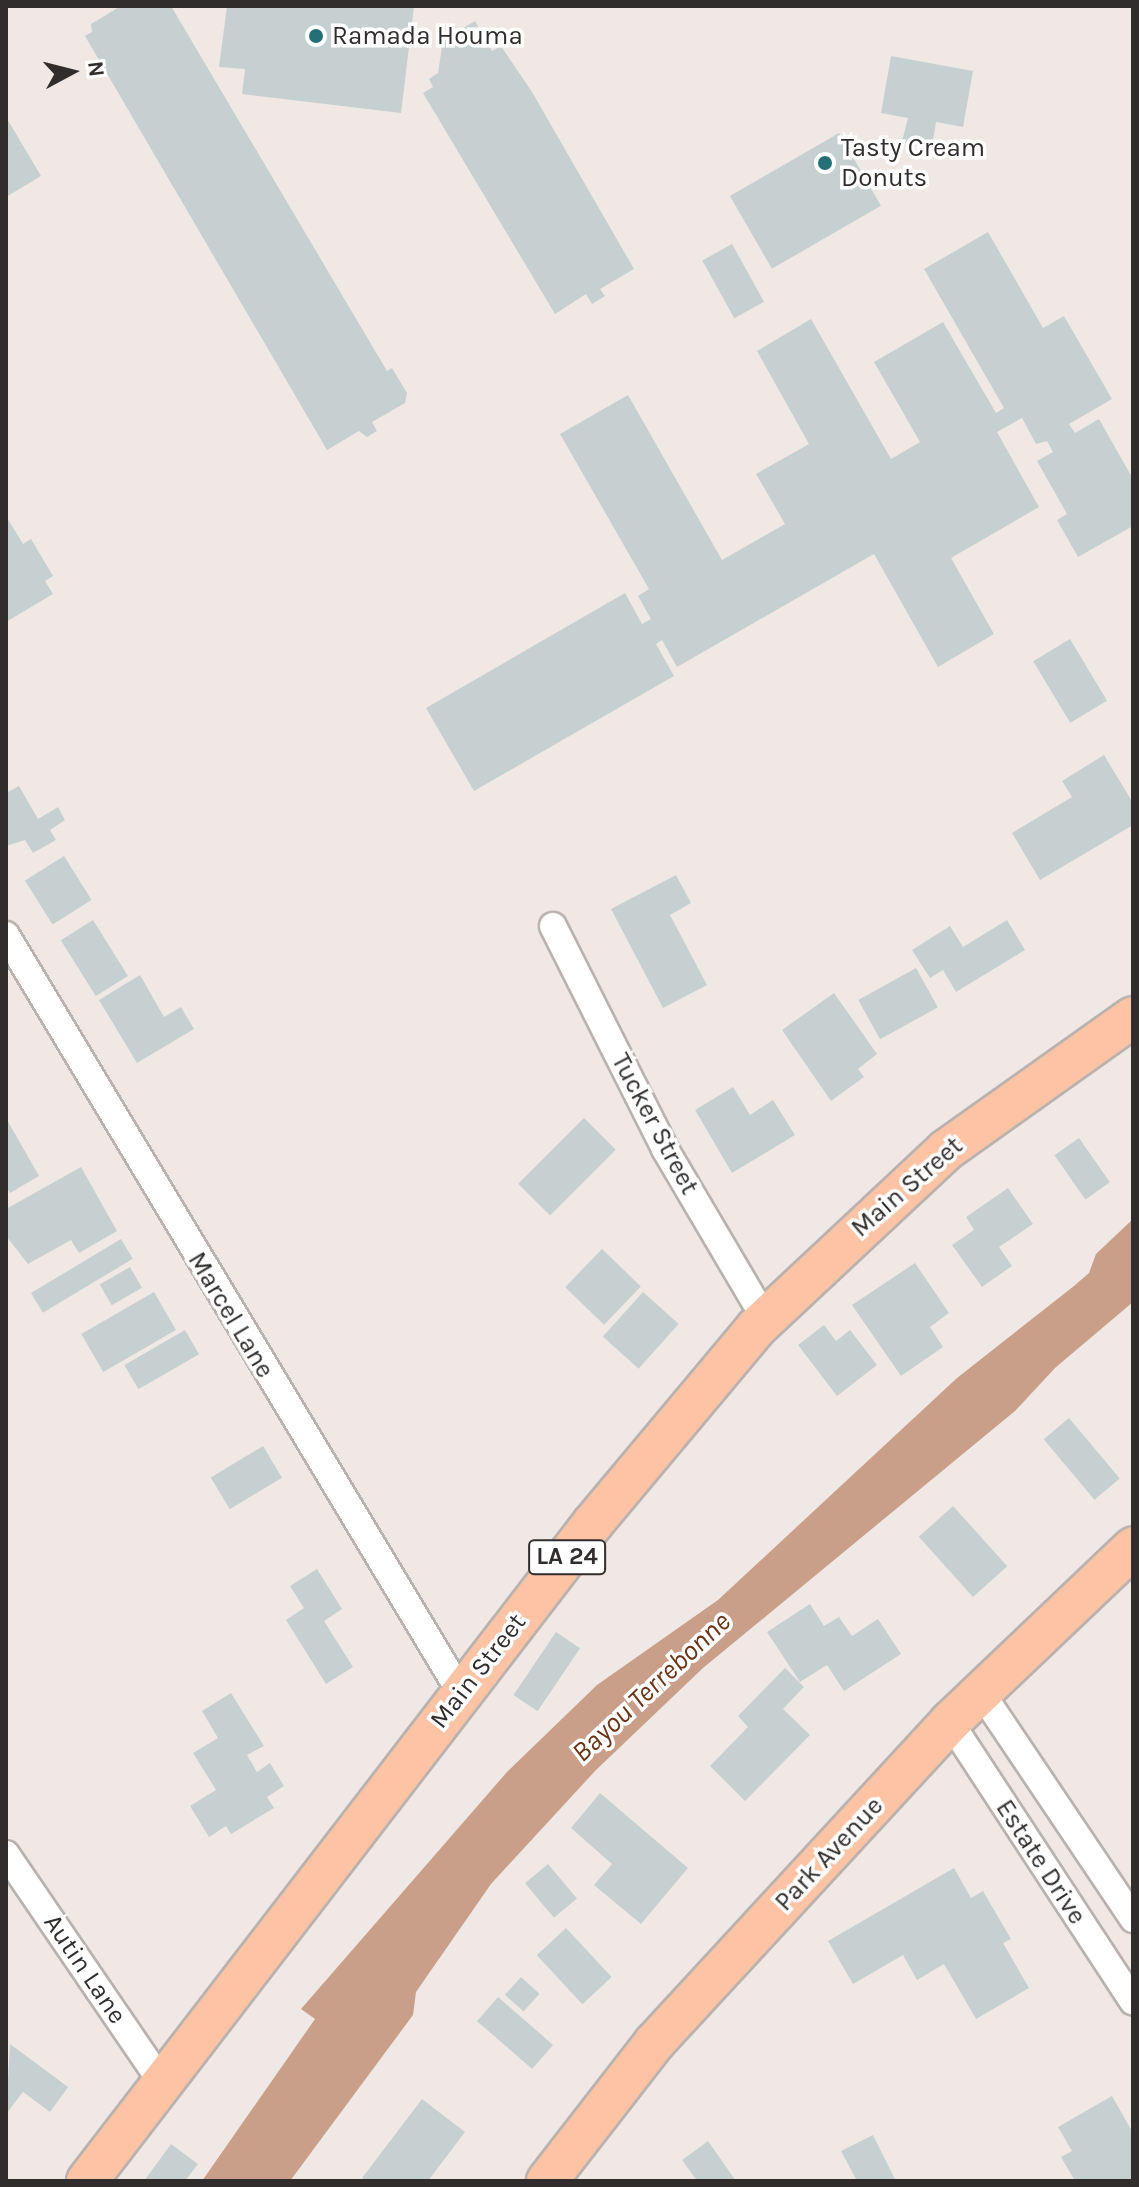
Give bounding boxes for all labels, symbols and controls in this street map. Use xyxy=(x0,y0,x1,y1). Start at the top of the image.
place label: Ramada Houma xyxy=(332,20,523,52)
marker: Ramada Houma xyxy=(307,27,325,45)
north arrow xyxy=(32,32,112,112)
text: N xyxy=(82,60,110,78)
place label: Tasty Cream Donuts xyxy=(841,132,985,194)
marker: Tasty Cream Donuts xyxy=(816,154,834,172)
street label: Tucker Street xyxy=(605,1048,705,1200)
street label: Main Street xyxy=(845,1130,969,1244)
street label: Marcel Lane xyxy=(181,1246,281,1384)
road number: LA 24 xyxy=(527,1537,607,1577)
water label: Bayou Terrebonne xyxy=(565,1605,737,1769)
street label: Main Street xyxy=(423,1607,533,1735)
street label: Park Avenue xyxy=(768,1791,890,1917)
street label: Estate Drive xyxy=(989,1794,1093,1930)
street label: Autin Lane xyxy=(37,1908,133,2030)

